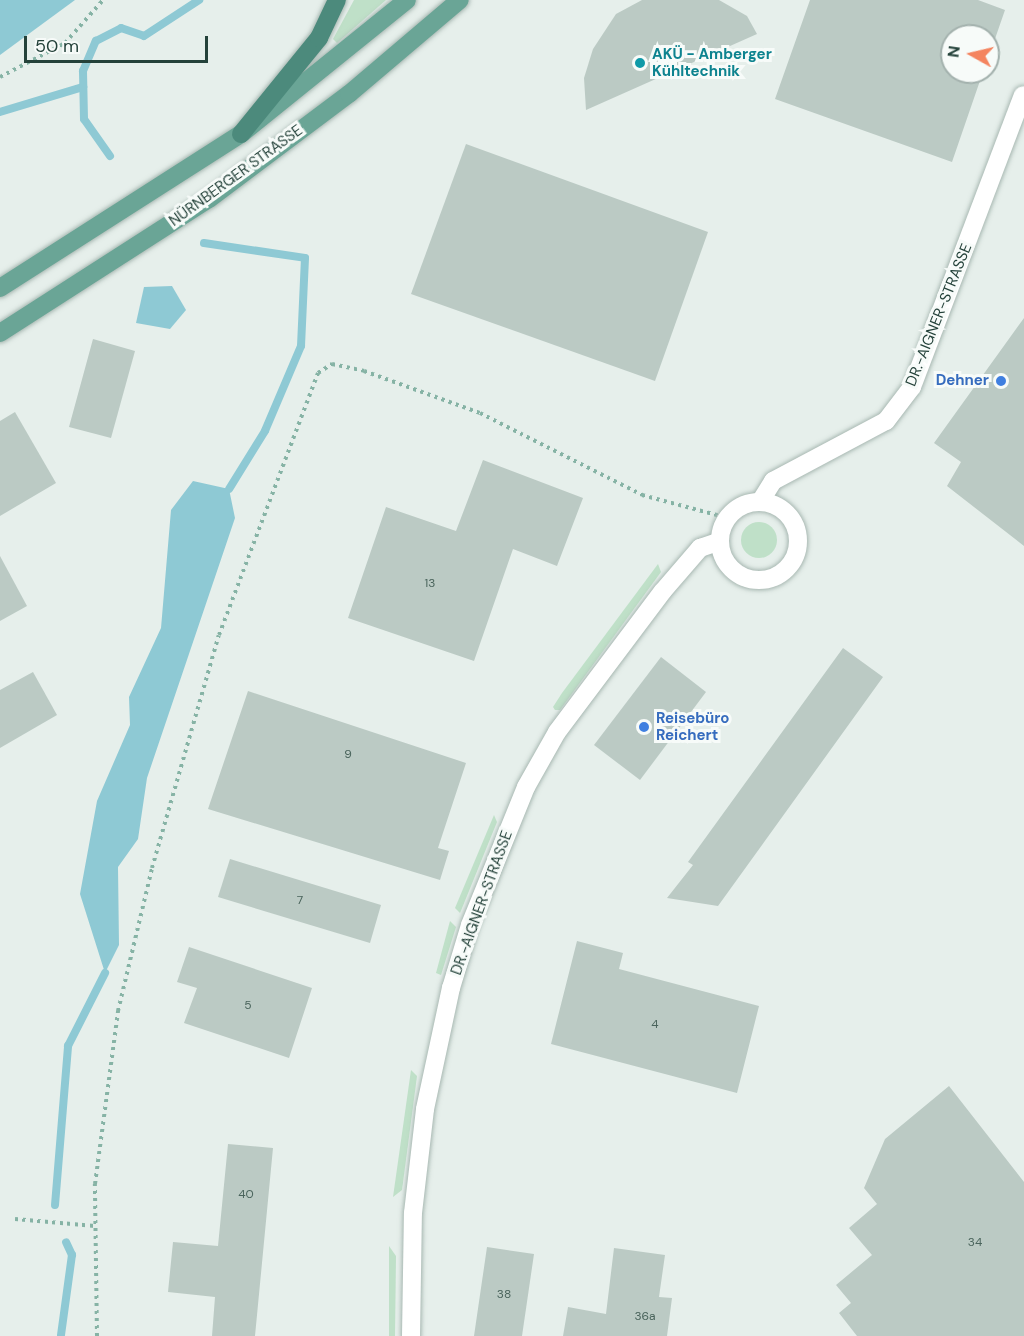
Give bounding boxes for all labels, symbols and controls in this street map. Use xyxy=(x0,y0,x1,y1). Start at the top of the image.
scale bar xyxy=(27,24,212,62)
north arrow xyxy=(940,24,1000,84)
text: 50 m xyxy=(35,34,79,58)
text: N xyxy=(942,44,965,59)
place label: AKÜ - Amberger Kühltechnik xyxy=(652,45,772,80)
marker: AKÜ - Amberger Kühltechnik xyxy=(633,56,647,70)
street label: NÜRNBERGER STRASSE xyxy=(166,122,306,230)
street label: DR.-AIGNER-STRASSE xyxy=(902,241,976,389)
place label: Dehner xyxy=(936,372,989,390)
marker: Dehner xyxy=(994,374,1008,388)
house number: 13 xyxy=(425,577,435,591)
place label: Reisebüro Reichert xyxy=(656,709,729,744)
marker: Reisebüro Reichert xyxy=(637,720,651,734)
house number: 9 xyxy=(344,748,352,762)
street label: DR.-AIGNER-STRASSE xyxy=(448,828,516,978)
house number: 7 xyxy=(297,894,303,908)
house number: 5 xyxy=(244,999,252,1013)
house number: 4 xyxy=(651,1018,659,1032)
house number: 40 xyxy=(238,1188,254,1202)
house number: 34 xyxy=(968,1236,982,1250)
house number: 38 xyxy=(497,1288,511,1302)
house number: 36a xyxy=(634,1310,656,1324)

